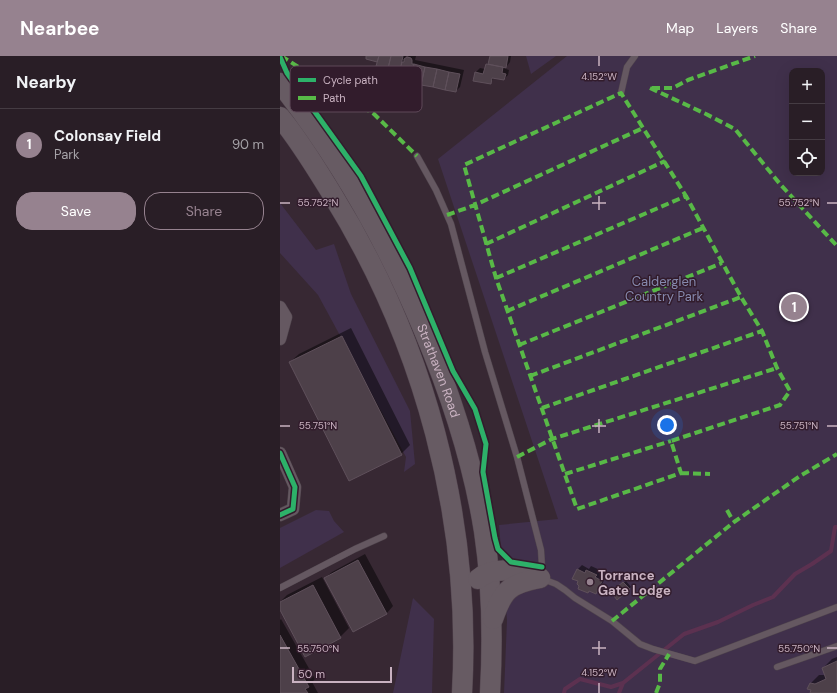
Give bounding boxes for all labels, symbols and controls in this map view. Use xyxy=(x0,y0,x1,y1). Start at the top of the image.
text: Nearbee xyxy=(20,16,100,41)
text: Map xyxy=(666,19,694,37)
text: Layers xyxy=(716,19,758,37)
text: Share xyxy=(780,19,817,37)
legend xyxy=(290,66,422,112)
map controls xyxy=(789,68,825,176)
button: + xyxy=(789,68,825,104)
text: 4.152°W xyxy=(581,70,617,83)
text: Nearby xyxy=(16,71,76,93)
text: Cycle path xyxy=(323,73,378,87)
text: Path xyxy=(323,91,346,105)
button: − xyxy=(789,104,825,140)
text: Colonsay Field xyxy=(54,126,161,146)
text: 1 xyxy=(27,136,31,153)
text: 90 m xyxy=(232,136,264,153)
button: locate xyxy=(789,140,825,176)
text: Park xyxy=(54,146,80,163)
button: Save xyxy=(16,192,136,230)
button: Share xyxy=(144,192,264,230)
text: 55.752°N xyxy=(298,196,339,209)
text: 55.752°N xyxy=(779,196,820,209)
park label: Calderglen Country Park xyxy=(625,273,704,305)
pin: 1 xyxy=(781,292,807,322)
street label: Strathaven Road xyxy=(413,321,464,420)
your location xyxy=(657,415,677,435)
text: 55.751°N xyxy=(299,419,337,432)
text: 55.751°N xyxy=(780,419,818,432)
place label: Torrance Gate Lodge xyxy=(598,567,671,599)
marker: Torrance Gate Lodge xyxy=(585,577,595,587)
text: 55.750°N xyxy=(297,642,339,655)
text: 55.750°N xyxy=(778,642,820,655)
scale bar xyxy=(292,665,392,684)
text: 4.152°W xyxy=(581,666,617,679)
text: 50 m xyxy=(298,667,325,681)

